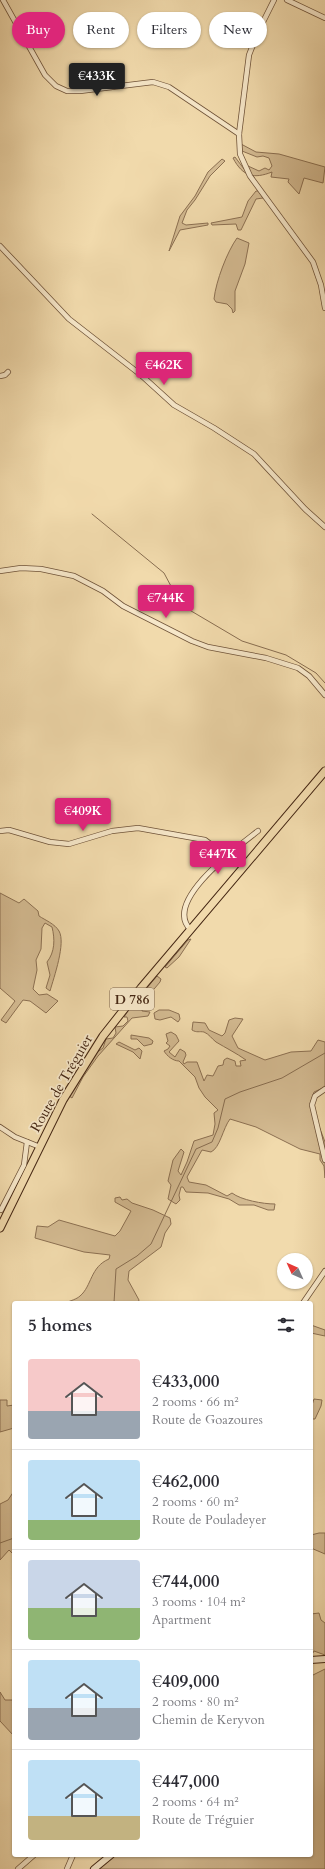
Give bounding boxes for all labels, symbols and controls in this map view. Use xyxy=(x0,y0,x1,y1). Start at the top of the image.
chip: Buy xyxy=(12,12,65,48)
chip: Rent xyxy=(73,12,129,48)
chip: Filters xyxy=(137,12,201,48)
chip: New xyxy=(209,12,267,48)
pin: €433K xyxy=(69,63,125,97)
text: €433K xyxy=(78,67,116,85)
pin: €462K xyxy=(136,352,192,386)
text: €462K xyxy=(145,356,183,374)
pin: €744K xyxy=(138,585,194,619)
text: €744K xyxy=(147,589,185,607)
pin: €409K xyxy=(55,798,111,832)
text: €409K xyxy=(64,802,102,820)
pin: €447K xyxy=(190,841,246,875)
text: €447K xyxy=(199,845,237,863)
road number: D 786 xyxy=(110,988,154,1010)
street label: Route de Tréguier xyxy=(26,1030,98,1136)
north arrow xyxy=(277,1253,313,1289)
map controls xyxy=(277,1253,313,1289)
text: 5 homes xyxy=(28,1314,92,1337)
icon: filters xyxy=(275,1314,297,1336)
text: €433,000 xyxy=(152,1370,219,1393)
icon: home xyxy=(60,1375,108,1423)
text: 2 rooms · 66 m² xyxy=(152,1393,239,1411)
text: Route de Goazoures xyxy=(152,1411,263,1429)
text: €462,000 xyxy=(152,1470,219,1493)
icon: home xyxy=(60,1476,108,1524)
text: 2 rooms · 60 m² xyxy=(152,1493,239,1511)
text: Route de Pouladeyer xyxy=(152,1511,266,1529)
text: €744,000 xyxy=(152,1570,219,1593)
icon: home xyxy=(60,1576,108,1624)
text: 3 rooms · 104 m² xyxy=(152,1593,245,1611)
text: Apartment xyxy=(152,1611,211,1629)
text: €409,000 xyxy=(152,1670,219,1693)
icon: home xyxy=(60,1676,108,1724)
text: 2 rooms · 80 m² xyxy=(152,1693,239,1711)
text: Chemin de Keryvon xyxy=(152,1711,265,1729)
text: €447,000 xyxy=(152,1770,219,1793)
icon: home xyxy=(60,1776,108,1824)
text: 2 rooms · 64 m² xyxy=(152,1793,239,1811)
text: Route de Tréguier xyxy=(152,1811,254,1829)

